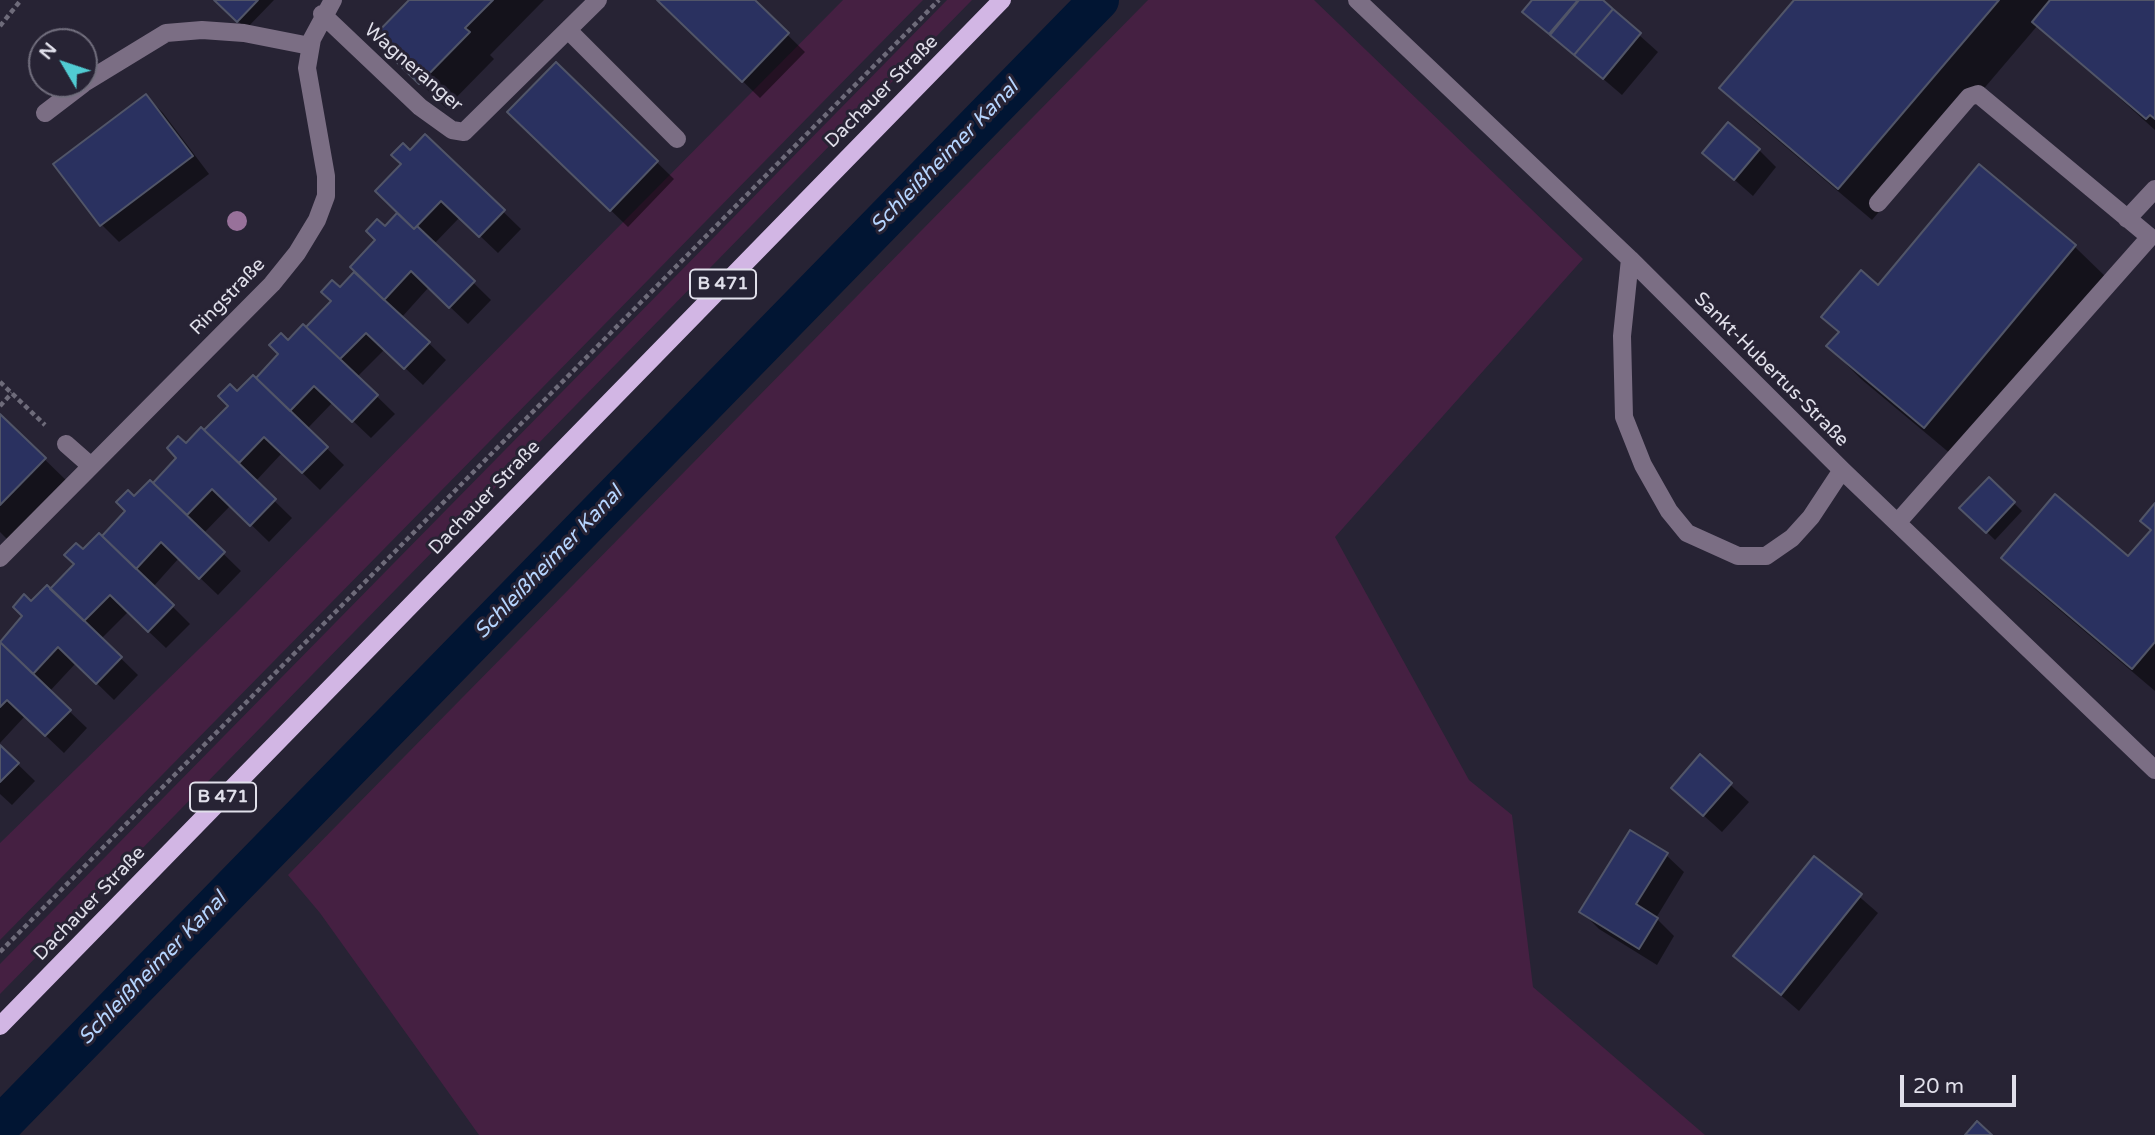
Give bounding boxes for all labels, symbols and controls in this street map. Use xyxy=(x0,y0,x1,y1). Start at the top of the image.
street label: Wagneranger xyxy=(359,19,467,117)
north arrow xyxy=(28,28,98,98)
street label: Dachauer Straße xyxy=(821,31,943,153)
text: N xyxy=(35,38,62,64)
water label: Schleißheimer Kanal xyxy=(866,75,1024,239)
street label: Ringstraße xyxy=(186,254,270,340)
road number: B 471 xyxy=(690,270,756,298)
street label: Sankt-Hubertus-Straße xyxy=(1689,288,1853,452)
street label: Dachauer Straße xyxy=(425,436,545,560)
water label: Schleißheimer Kanal xyxy=(470,481,628,645)
road number: B 471 xyxy=(190,782,256,812)
street label: Dachauer Straße xyxy=(30,842,150,966)
water label: Schleißheimer Kanal xyxy=(74,887,232,1051)
scale bar xyxy=(1903,1062,2018,1106)
text: 20 m xyxy=(1913,1074,1964,1099)

